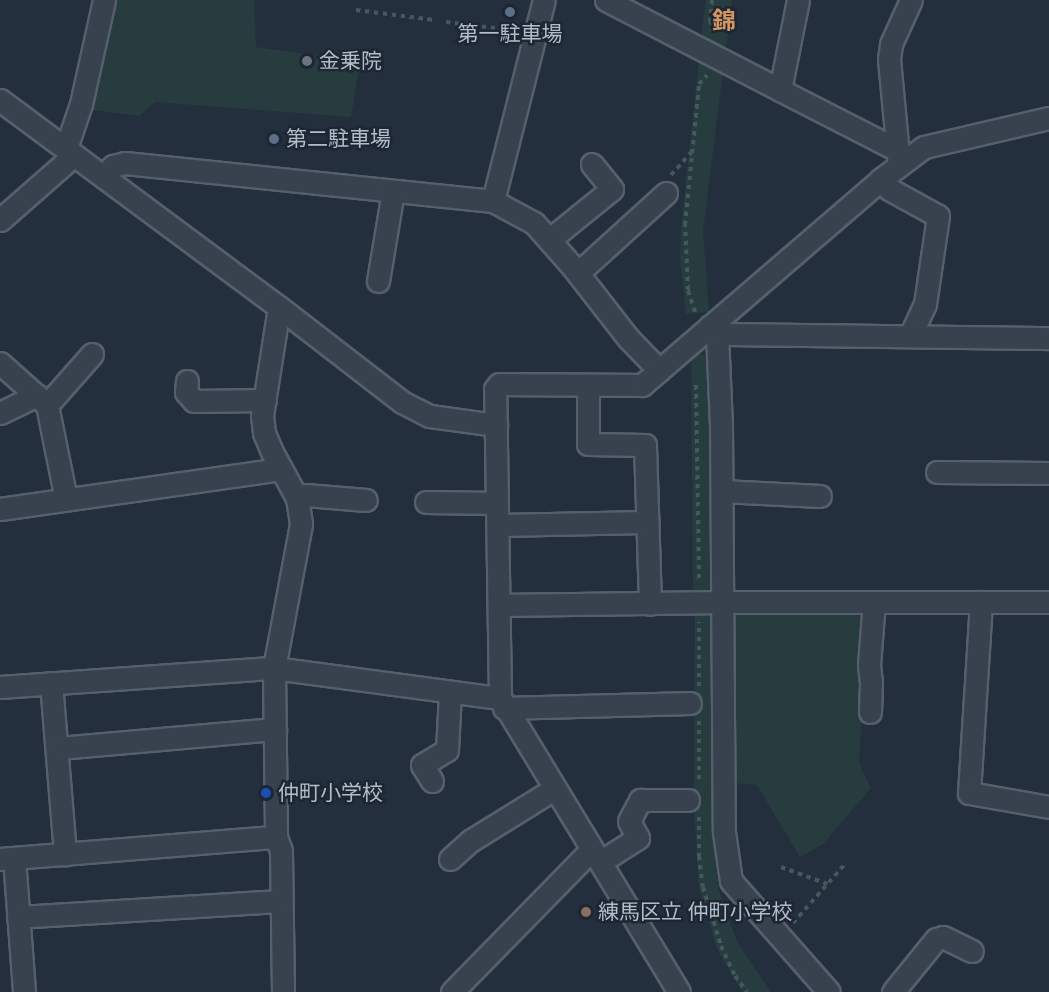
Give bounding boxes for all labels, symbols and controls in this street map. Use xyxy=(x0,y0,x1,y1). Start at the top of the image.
marker: 第一駐車場 xyxy=(503,5,517,19)
district label: 錦 xyxy=(712,8,736,36)
place label: 第一駐車場 xyxy=(458,21,562,47)
place label: 金乗院 xyxy=(319,48,382,74)
marker: 金乗院 xyxy=(300,54,314,68)
place label: 第二駐車場 xyxy=(286,126,391,152)
marker: 第二駐車場 xyxy=(267,132,281,146)
place label: 仲町小学校 xyxy=(278,780,383,806)
marker: 仲町小学校 xyxy=(259,786,273,800)
place label: 練馬区立 仲町小学校 xyxy=(598,899,793,925)
marker: 練馬区立 仲町小学校 xyxy=(579,905,593,919)

